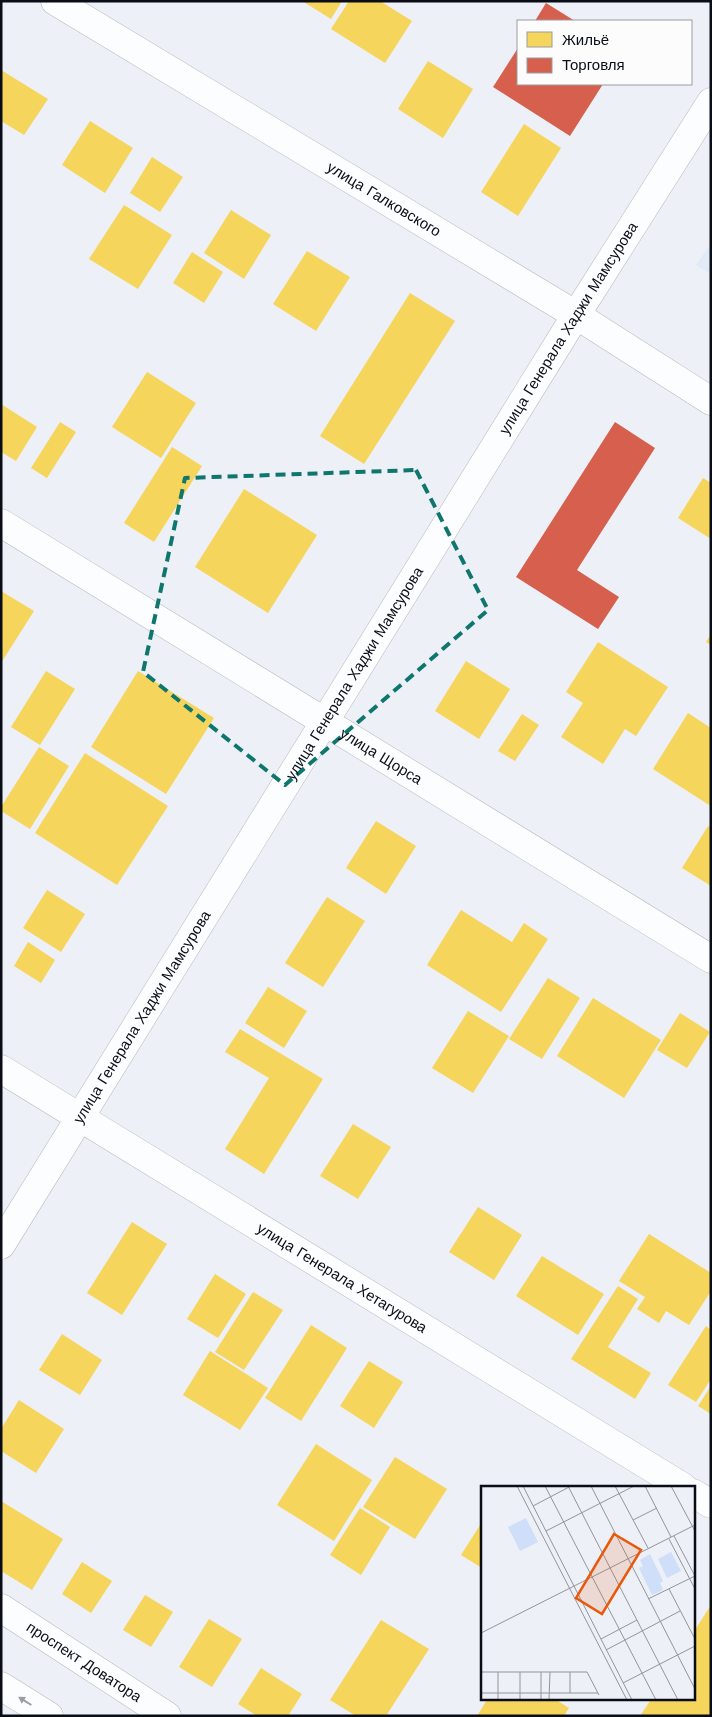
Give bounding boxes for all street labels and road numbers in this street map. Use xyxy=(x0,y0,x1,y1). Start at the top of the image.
street label: улица Галковского xyxy=(324,158,444,240)
street label: улица Генерала Хаджи Мамсурова xyxy=(495,218,642,438)
street label: улица Генерала Хаджи Мамсурова xyxy=(282,563,427,783)
street label: улица Щорса xyxy=(337,724,426,789)
street label: улица Генерала Хаджи Мамсурова xyxy=(69,907,215,1127)
street label: улица Генерала Хетагурова xyxy=(254,1219,431,1337)
street label: проспект Доватора xyxy=(23,1618,145,1706)

